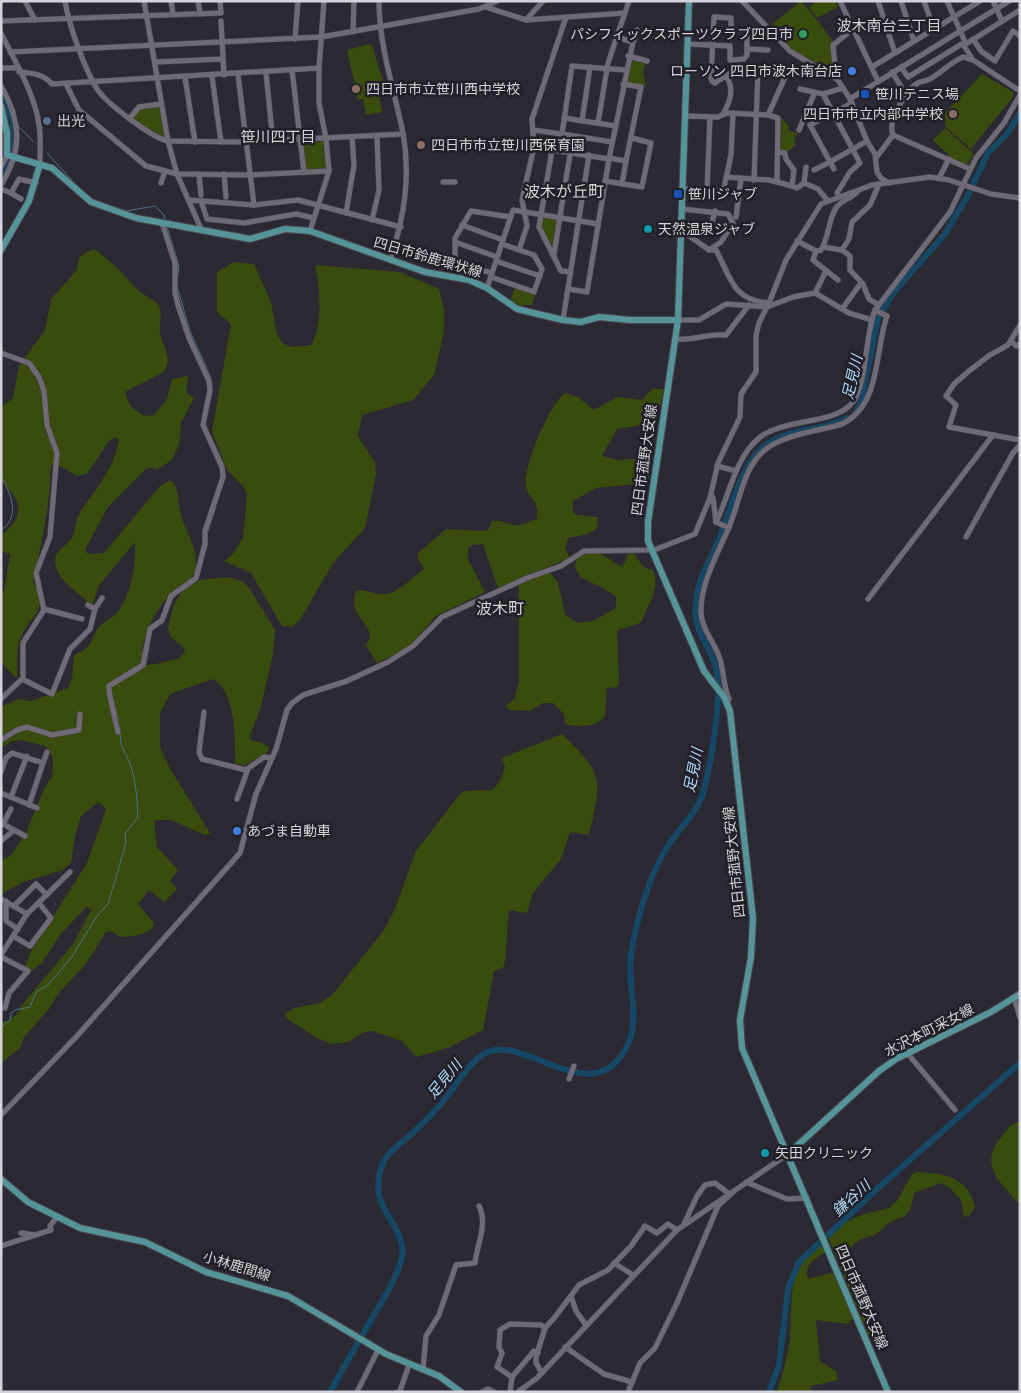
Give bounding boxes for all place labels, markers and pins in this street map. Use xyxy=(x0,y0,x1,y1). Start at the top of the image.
place label: パシフィックスポーツクラブ四日市 xyxy=(570,25,793,43)
marker: パシフィックスポーツクラブ四日市 xyxy=(797,28,809,40)
place label: ローソン 四日市波木南台店 xyxy=(670,62,842,80)
marker: ローソン 四日市波木南台店 xyxy=(846,65,858,77)
place label: 四日市市立笹川西中学校 xyxy=(366,80,520,98)
marker: 四日市市立笹川西中学校 xyxy=(350,83,362,95)
place label: 笹川テニス場 xyxy=(875,85,959,103)
marker: 笹川テニス場 xyxy=(859,88,871,100)
place label: 四日市市立内部中学校 xyxy=(803,105,943,123)
marker: 四日市市立内部中学校 xyxy=(947,108,959,120)
place label: 出光 xyxy=(57,112,85,130)
marker: 出光 xyxy=(41,115,53,127)
place label: 四日市市立笹川西保育園 xyxy=(431,136,585,154)
marker: 四日市市立笹川西保育園 xyxy=(415,139,427,151)
place label: 笹川ジャブ xyxy=(688,185,757,203)
marker: 笹川ジャブ xyxy=(672,188,684,200)
place label: 天然温泉ジャブ xyxy=(658,220,755,238)
marker: 天然温泉ジャブ xyxy=(642,223,654,235)
place label: あづま自動車 xyxy=(247,822,331,840)
marker: あづま自動車 xyxy=(231,825,243,837)
place label: 矢田クリニック xyxy=(775,1144,873,1162)
marker: 矢田クリニック xyxy=(759,1147,771,1159)

